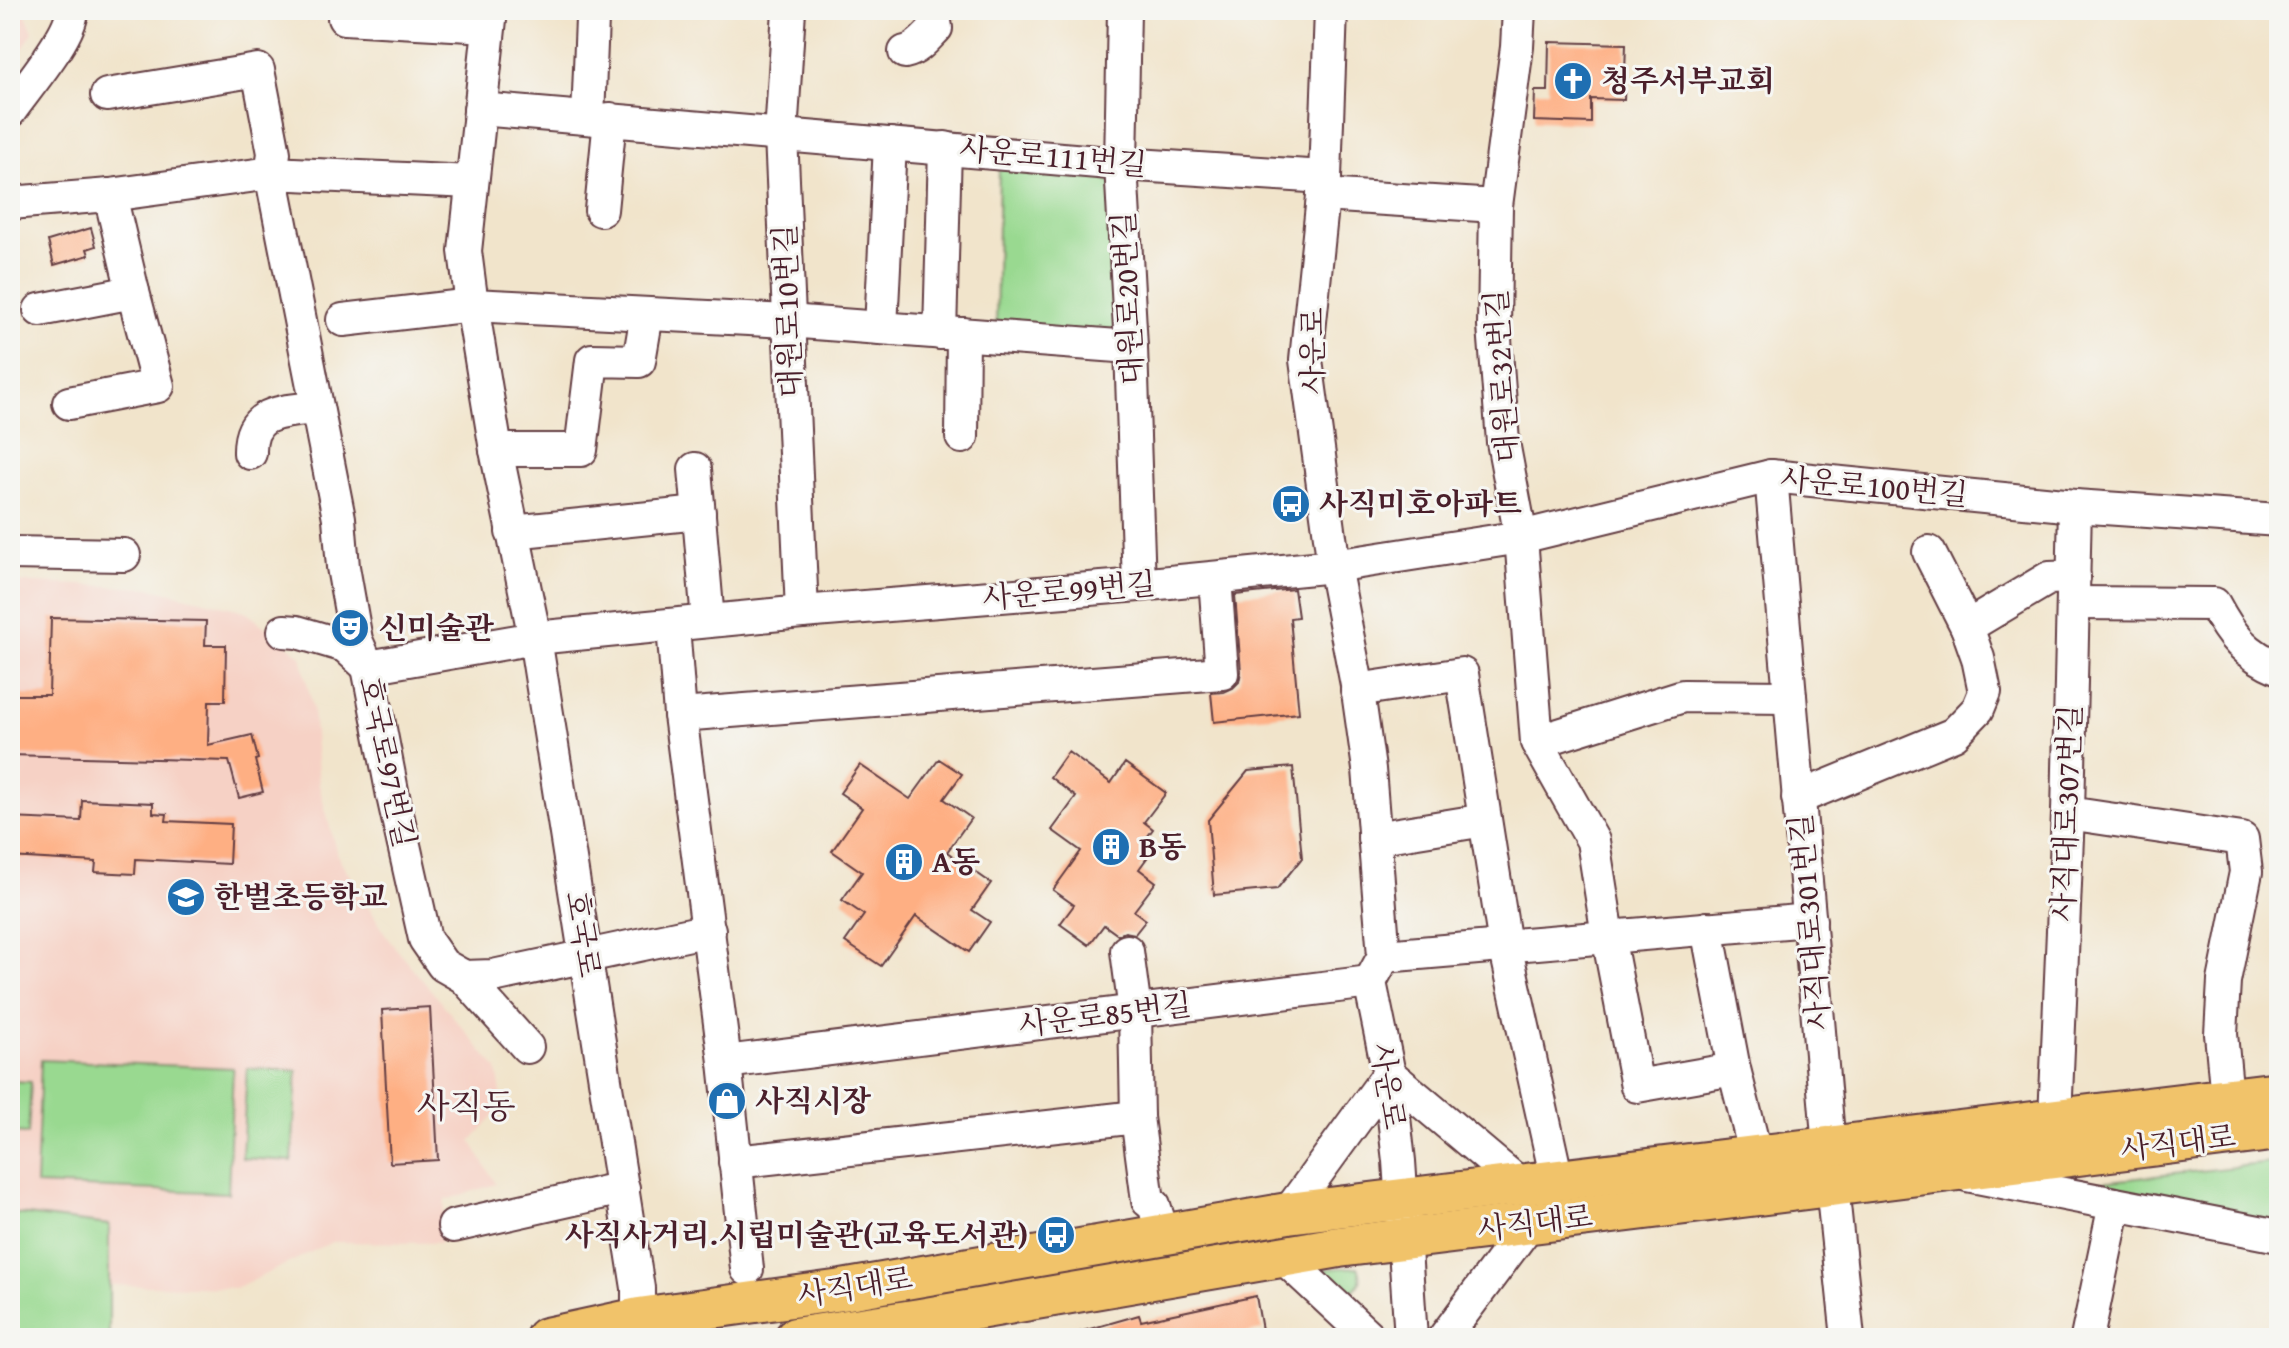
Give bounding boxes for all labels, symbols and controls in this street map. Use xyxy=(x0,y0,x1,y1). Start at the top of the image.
place label: 청주서부교회 xyxy=(1601,58,1775,102)
church icon: 청주서부교회 xyxy=(1552,60,1594,102)
street label: 사운로111번길 xyxy=(957,126,1149,186)
street label: 대원로20번길 xyxy=(1100,210,1154,386)
street label: 대원로10번길 xyxy=(762,223,812,399)
street label: 대원로32번길 xyxy=(1473,288,1529,464)
street label: 사운로 xyxy=(1290,308,1334,394)
street label: 사운로100번길 xyxy=(1778,456,1970,516)
place label: 사직미호아파트 xyxy=(1319,481,1522,525)
bus stop icon: 사직미호아파트 xyxy=(1270,483,1312,525)
street label: 사운로99번길 xyxy=(980,561,1157,619)
place label: 신미술관 xyxy=(378,605,494,649)
theatre icon: 신미술관 xyxy=(329,607,371,649)
street label: 호국로97번길 xyxy=(348,672,428,851)
street label: 사직대로307번길 xyxy=(2040,704,2092,922)
street label: 사직대로301번길 xyxy=(1778,812,1840,1032)
place label: B동 xyxy=(1139,824,1187,868)
building icon: B동 xyxy=(1090,826,1132,868)
place label: A동 xyxy=(932,839,980,883)
building icon: A동 xyxy=(883,841,925,883)
place label: 한벌초등학교 xyxy=(214,874,388,918)
school or university icon: 한벌초등학교 xyxy=(165,876,207,918)
street label: 호국로 xyxy=(555,887,613,980)
street label: 사운로85번길 xyxy=(1016,982,1194,1046)
street label: 사운로 xyxy=(1360,1039,1418,1132)
place label: 사직시장 xyxy=(755,1078,871,1122)
shop icon: 사직시장 xyxy=(706,1080,748,1122)
district label: 사직동 xyxy=(417,1081,515,1130)
street label: 사직대로 xyxy=(2118,1113,2238,1171)
street label: 사직대로 xyxy=(1475,1193,1595,1251)
place label: 사직사거리.시립미술관(교육도서관) xyxy=(565,1212,1028,1256)
bus stop icon: 사직사거리.시립미술관(교육도서관) xyxy=(1035,1214,1077,1256)
street label: 사직대로 xyxy=(794,1255,916,1317)

